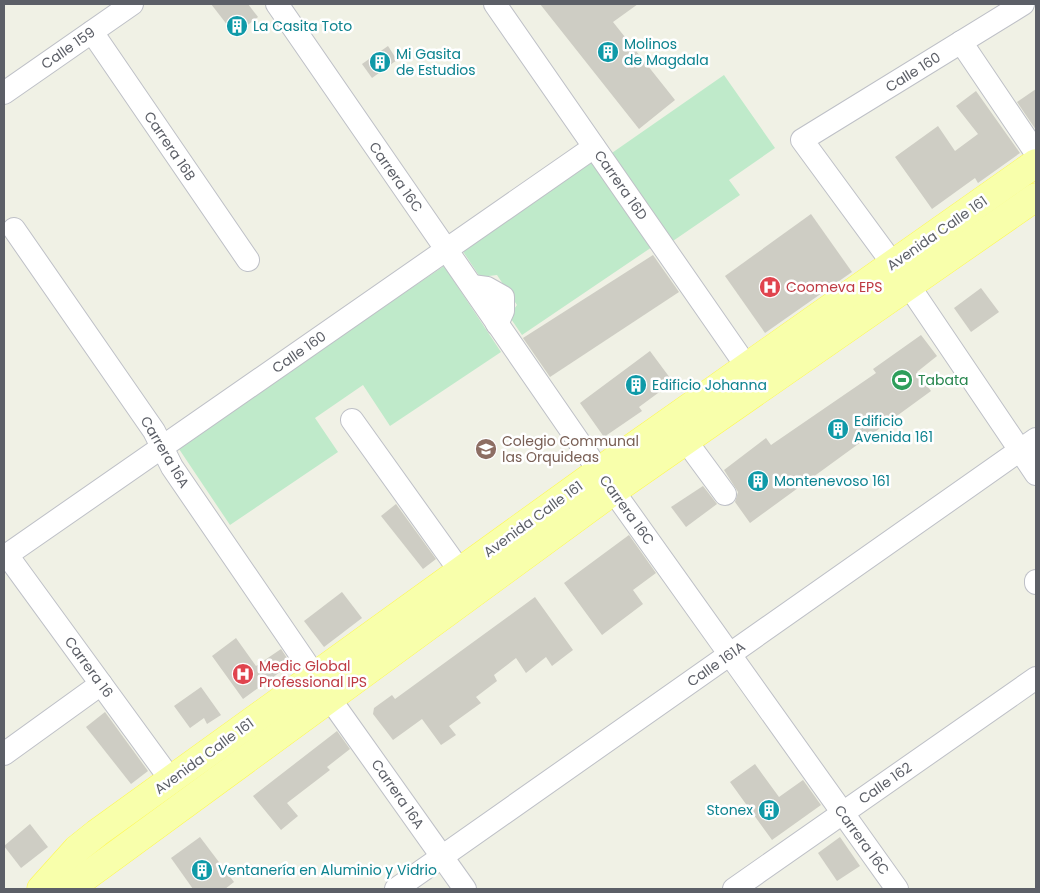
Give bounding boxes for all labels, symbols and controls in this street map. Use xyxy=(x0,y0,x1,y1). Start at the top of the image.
building icon: La Casita Toto xyxy=(225,14,249,38)
place label: La Casita Toto xyxy=(253,16,352,36)
street label: Calle 159 xyxy=(37,22,99,74)
place label: Molinos de Magdala xyxy=(624,34,709,70)
building icon: Molinos de Magdala xyxy=(596,40,620,64)
place label: Mi Gasita de Estudios xyxy=(396,44,476,80)
street label: Calle 160 xyxy=(882,47,944,97)
building icon: Mi Gasita de Estudios xyxy=(368,50,392,74)
street label: Carrera 16B xyxy=(139,107,201,185)
street label: Carrera 16C xyxy=(364,138,428,216)
street label: Carrera 16D xyxy=(590,146,653,224)
street label: Avenida Calle 161 xyxy=(883,191,991,275)
hospital icon: Coomeva EPS xyxy=(758,275,782,299)
place label: Coomeva EPS xyxy=(786,277,882,297)
street label: Calle 160 xyxy=(268,326,330,378)
sports icon: Tabata xyxy=(890,368,914,392)
place label: Tabata xyxy=(918,370,969,390)
building icon: Edificio Johanna xyxy=(624,373,648,397)
place label: Edificio Johanna xyxy=(652,375,767,395)
place label: Edificio Avenida 161 xyxy=(854,411,933,447)
street label: Carrera 16A xyxy=(136,412,194,492)
building icon: Edificio Avenida 161 xyxy=(826,417,850,441)
place label: Colegio Communal las Orquideas xyxy=(502,431,639,467)
school or university icon: Colegio Communal las Orquideas xyxy=(474,437,498,461)
building icon: Montenevoso 161 xyxy=(746,469,770,493)
street label: Carrera 16C xyxy=(595,471,659,549)
place label: Montenevoso 161 xyxy=(774,471,890,491)
street label: Avenida Calle 161 xyxy=(479,476,587,562)
street label: Carrera 16 xyxy=(60,632,118,702)
street label: Calle 161A xyxy=(683,637,749,691)
place label: Medic Global Professional IPS xyxy=(259,656,367,692)
hospital icon: Medic Global Professional IPS xyxy=(231,662,255,686)
street label: Avenida Calle 161 xyxy=(150,713,258,799)
street label: Carrera 16A xyxy=(367,755,429,833)
street label: Calle 162 xyxy=(854,757,916,809)
building icon: Stonex xyxy=(757,798,781,822)
place label: Stonex xyxy=(706,800,753,820)
street label: Carrera 16C xyxy=(830,801,894,879)
building icon: Ventanería en Aluminio y Vidrio xyxy=(190,858,214,882)
place label: Ventanería en Aluminio y Vidrio xyxy=(218,860,437,880)

